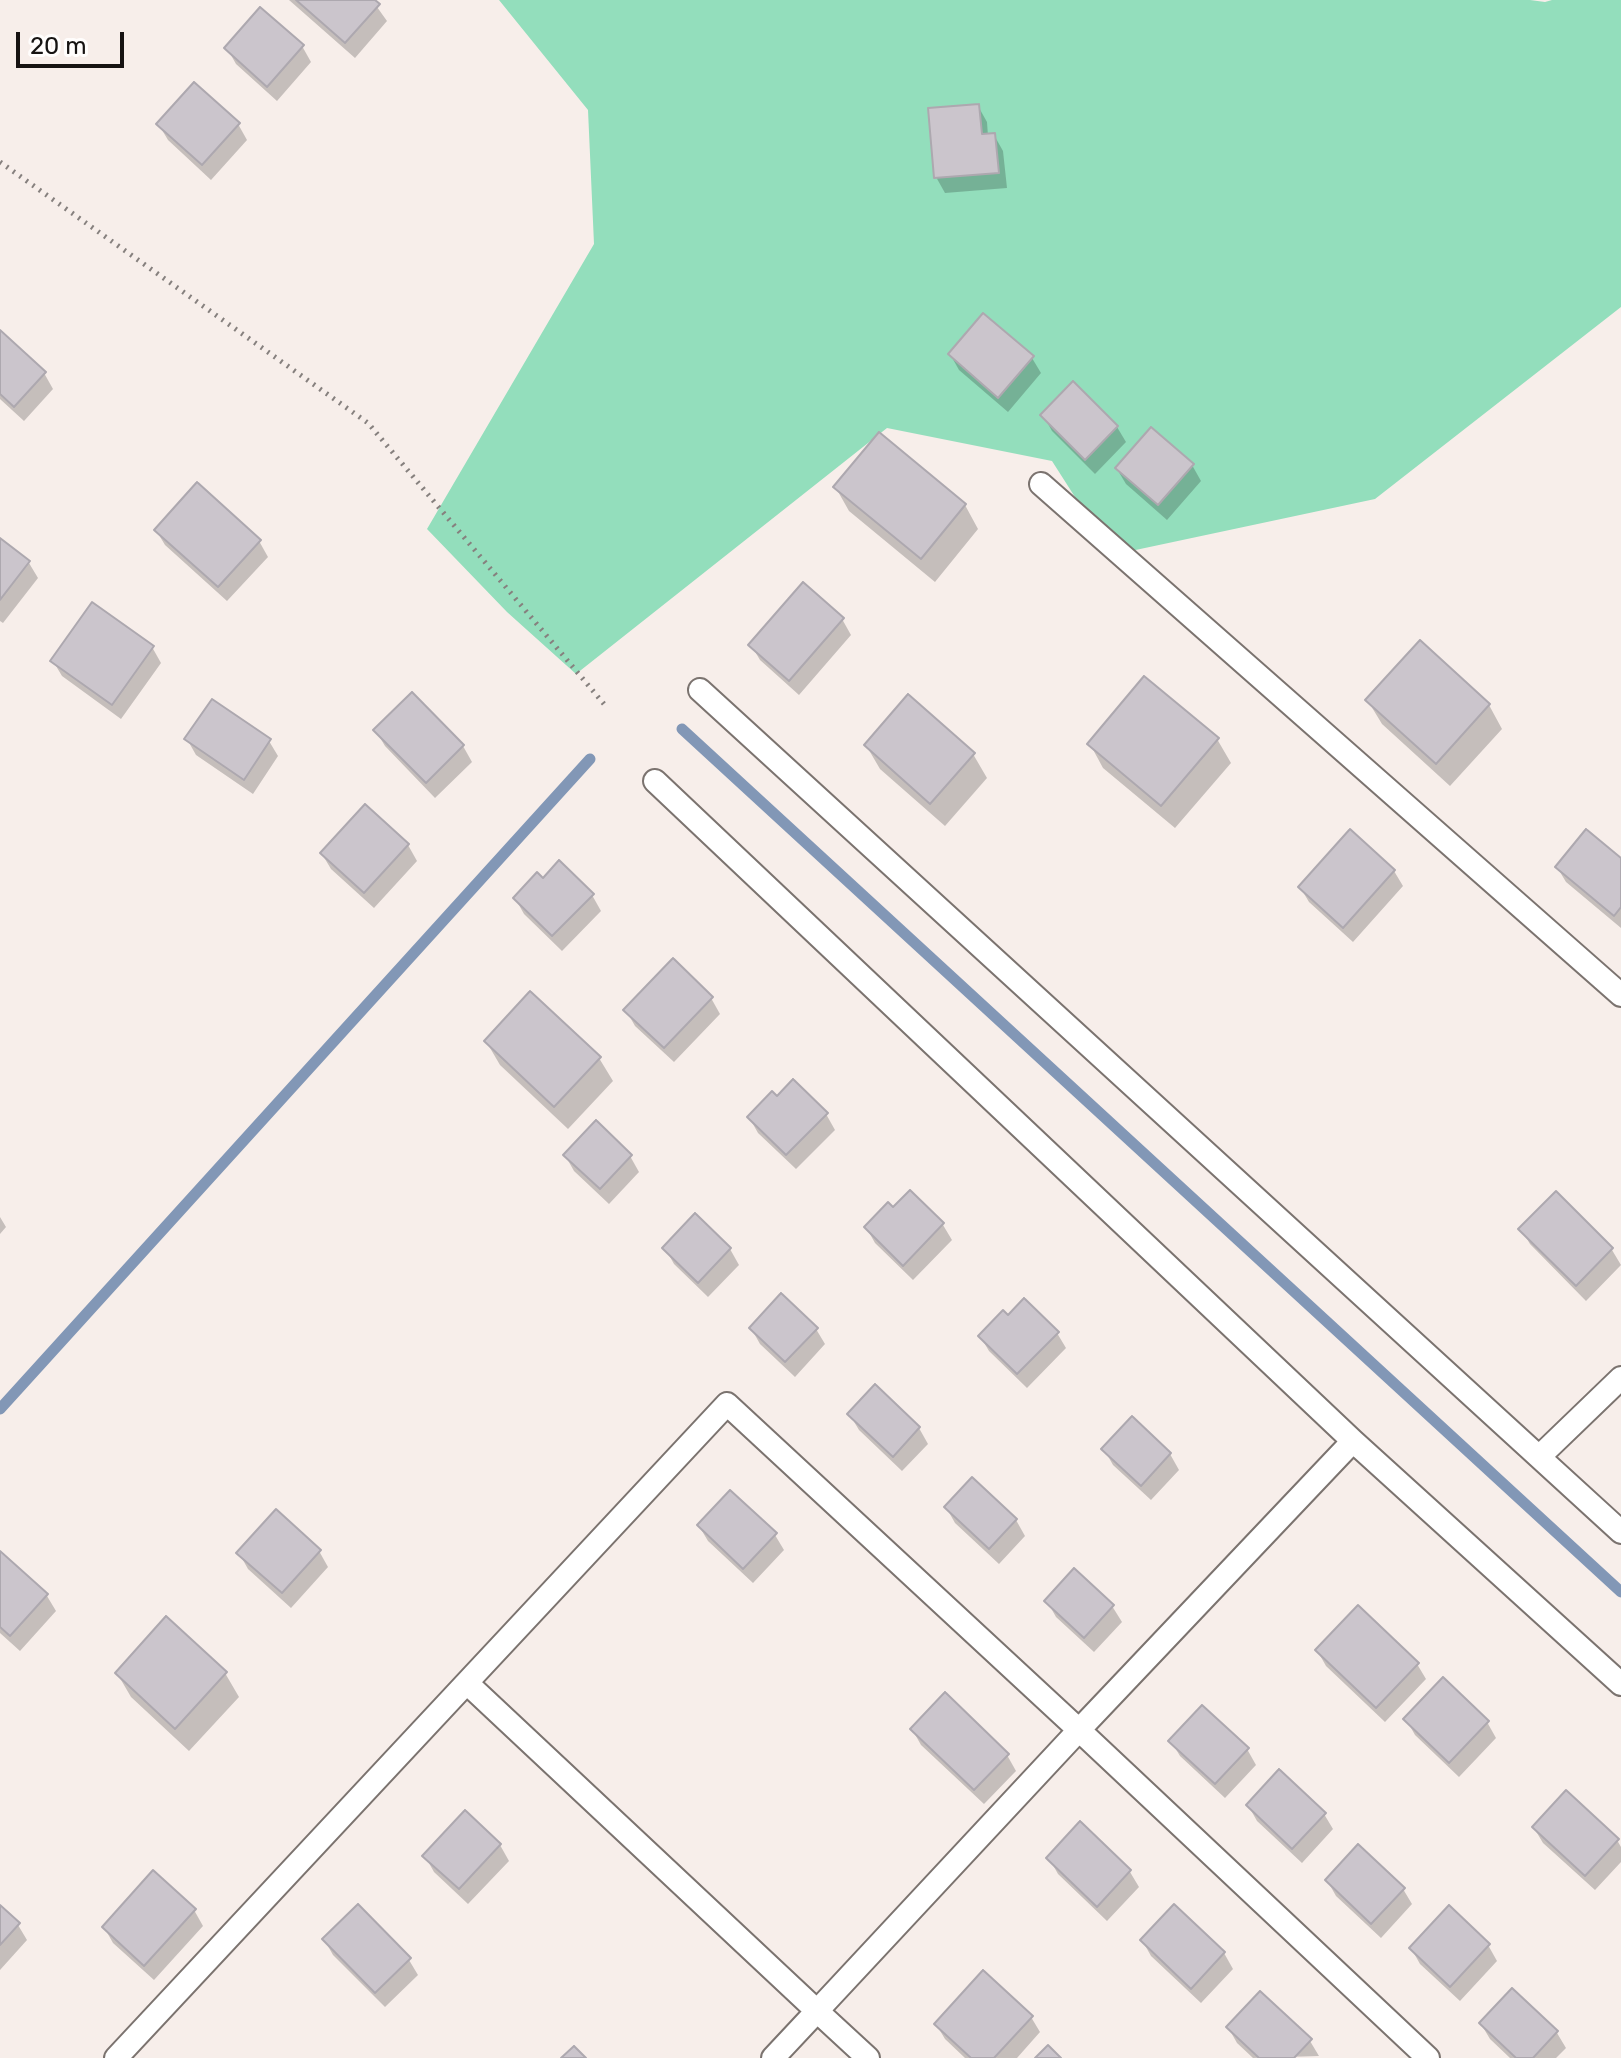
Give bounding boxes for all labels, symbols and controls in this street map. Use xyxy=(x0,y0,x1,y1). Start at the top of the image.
scale bar xyxy=(20,16,128,66)
text: 20 m xyxy=(30,32,87,60)

